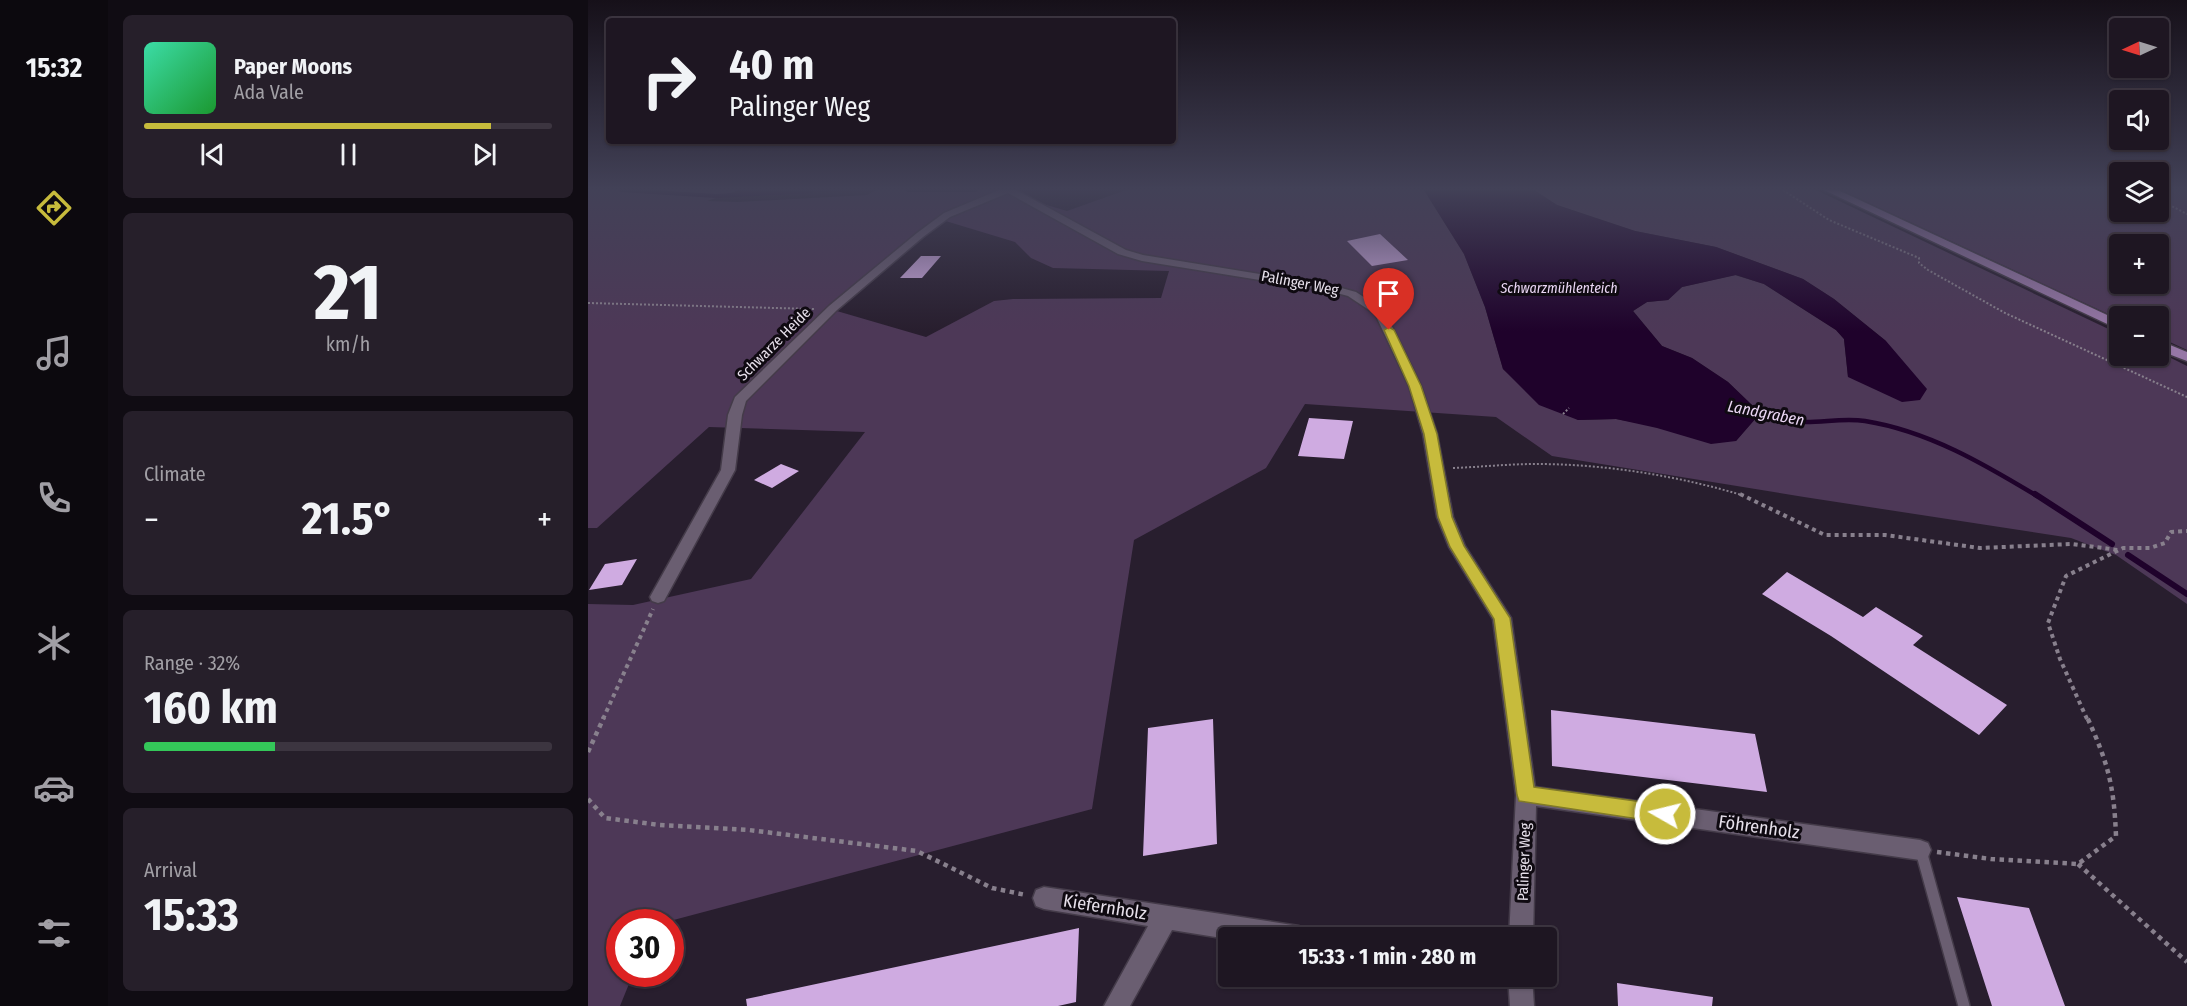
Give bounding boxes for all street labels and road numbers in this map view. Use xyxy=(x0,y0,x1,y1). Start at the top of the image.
street label: Palinger Weg xyxy=(1260,267,1340,299)
street label: Schwarze Heide xyxy=(734,304,814,384)
street label: Föhrenholz xyxy=(1717,810,1801,844)
street label: Palinger Weg xyxy=(1514,822,1534,902)
street label: Kiefernholz xyxy=(1062,890,1148,924)

